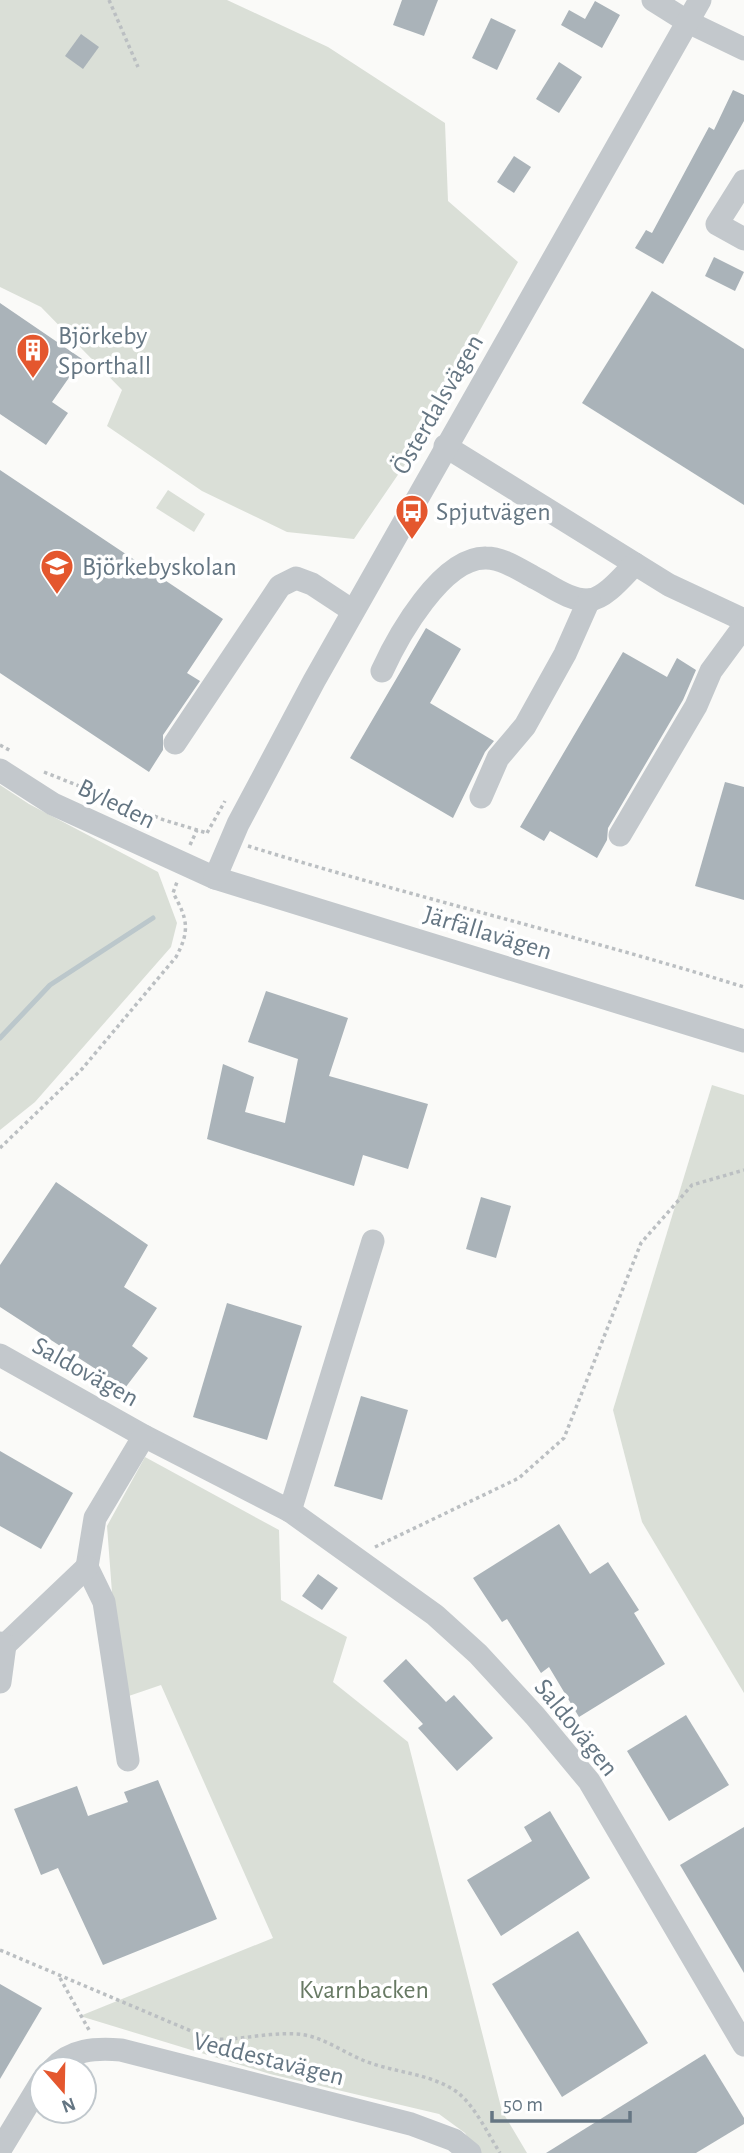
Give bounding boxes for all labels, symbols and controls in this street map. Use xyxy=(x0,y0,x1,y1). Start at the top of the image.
place label: Björkeby Sporthall xyxy=(58,323,151,379)
street label: Österdalsvägen xyxy=(387,330,488,479)
building icon: Björkeby Sporthall xyxy=(14,331,52,380)
bus stop icon: Spjutvägen xyxy=(393,492,431,541)
place label: Spjutvägen xyxy=(436,499,551,525)
school or university icon: Björkebyskolan xyxy=(38,547,76,596)
place label: Björkebyskolan xyxy=(82,554,237,580)
street label: Byleden xyxy=(74,774,159,834)
street label: Järfällavägen xyxy=(421,901,555,965)
street label: Saldovägen xyxy=(28,1332,143,1412)
street label: Saldovägen xyxy=(529,1674,623,1781)
park label: Kvarnbacken xyxy=(299,1977,429,2003)
street label: Veddestavägen xyxy=(191,2028,347,2090)
north arrow xyxy=(28,2055,98,2125)
scale bar xyxy=(492,2080,630,2124)
text: N xyxy=(59,2093,78,2116)
text: 50 m xyxy=(503,2094,543,2115)

